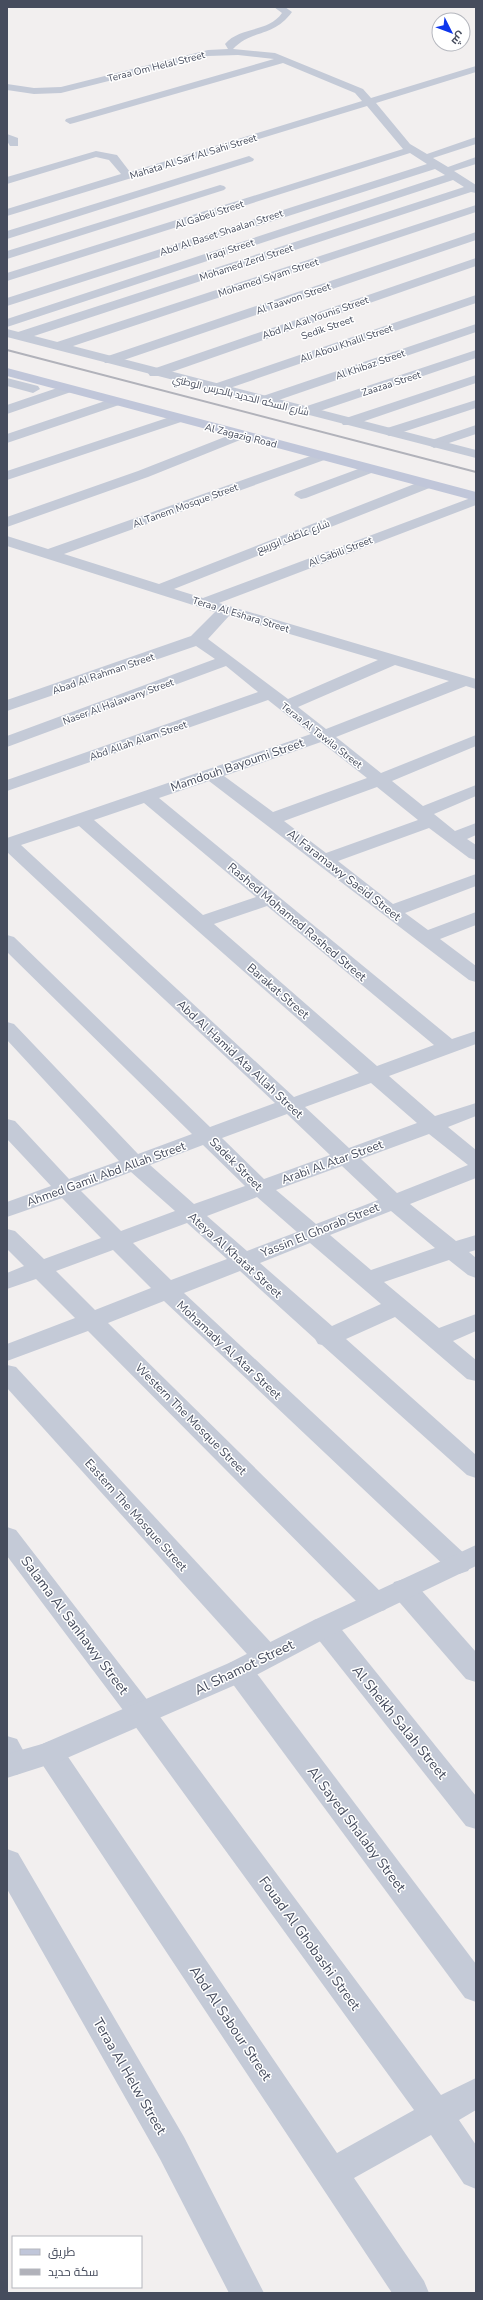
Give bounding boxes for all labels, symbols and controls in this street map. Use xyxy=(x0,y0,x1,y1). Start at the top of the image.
north arrow xyxy=(431,12,471,52)
text: ش xyxy=(448,28,468,49)
street label: Teraa Om Helal Street xyxy=(106,48,207,86)
street label: Mahata Al Sarf Al Sahi Street xyxy=(128,131,259,183)
street label: Al Gabeli Street xyxy=(173,197,246,233)
street label: Abd Al Baset Shaalan Street xyxy=(158,206,285,260)
street label: Iraqi Street xyxy=(205,236,256,264)
street label: Mohamed Zerd Street xyxy=(198,241,295,285)
street label: Mohamed Siyam Street xyxy=(216,255,321,301)
street label: Al Taawon Street xyxy=(254,279,333,318)
street label: Abd Al Aal Younis Street xyxy=(260,293,371,343)
street label: Sedik Street xyxy=(299,312,356,343)
street label: Ali Abou Khalil Street xyxy=(298,321,395,366)
street label: Al Khibaz Street xyxy=(334,346,407,383)
street label: Zaazaa Street xyxy=(360,368,423,400)
street label: شارع السكه الحديد بالحرس الوطني xyxy=(171,372,310,420)
street label: Al Zagazig Road xyxy=(203,420,278,452)
street label: Al Tanem Mosque Street xyxy=(131,480,240,532)
street label: شارع عاطف ابوربيع xyxy=(255,517,332,557)
street label: Al Sabili Street xyxy=(306,533,375,571)
street label: Teraa Al Eshara Street xyxy=(191,594,291,636)
street label: Abad Al Rahman Street xyxy=(51,650,157,698)
street label: Naser Al Halawany Street xyxy=(61,675,176,729)
street label: Teraa Al Tawila Street xyxy=(278,700,365,772)
street label: Abd Allah Alam Street xyxy=(88,718,189,764)
street label: Mamdouh Bayoumi Street xyxy=(168,734,307,795)
street label: Al Faramawy Saeid Street xyxy=(284,825,405,925)
street label: Rashed Mohamed Rashed Street xyxy=(224,859,370,985)
street label: Barakat Street xyxy=(244,960,313,1023)
street label: Abd Al Hamid Ata Allah Street xyxy=(173,996,307,1122)
street label: Sadek Street xyxy=(206,1134,267,1195)
street label: Arabi Al Atar Street xyxy=(279,1136,386,1188)
street label: Ahmed Gamil Abd Allah Street xyxy=(24,1138,188,1210)
street label: Yassin El Ghorab Street xyxy=(258,1199,382,1261)
street label: Ateya Al Khatat Street xyxy=(185,1209,286,1302)
street label: Mohamady Al Atar Street xyxy=(173,1297,285,1403)
street label: Western The Mosque Street xyxy=(132,1360,251,1479)
street label: Eastern The Mosque Street xyxy=(81,1455,191,1575)
street label: Salama Al Sanhawy Street xyxy=(16,1552,133,1699)
street label: Al Shamot Street xyxy=(191,1635,297,1700)
street label: Al Sheikh Salah Street xyxy=(348,1662,451,1783)
street label: Al Sayed Shalaby Street xyxy=(303,1763,410,1896)
street label: Fouad Al Ghobashi Street xyxy=(254,1872,365,2014)
street label: Abd Al Sabour Street xyxy=(185,1962,276,2085)
street label: Teraa Al Helw Street xyxy=(88,2014,171,2138)
legend xyxy=(12,2236,142,2288)
text: طريق xyxy=(48,2244,76,2260)
text: سكة حديد xyxy=(48,2264,99,2280)

